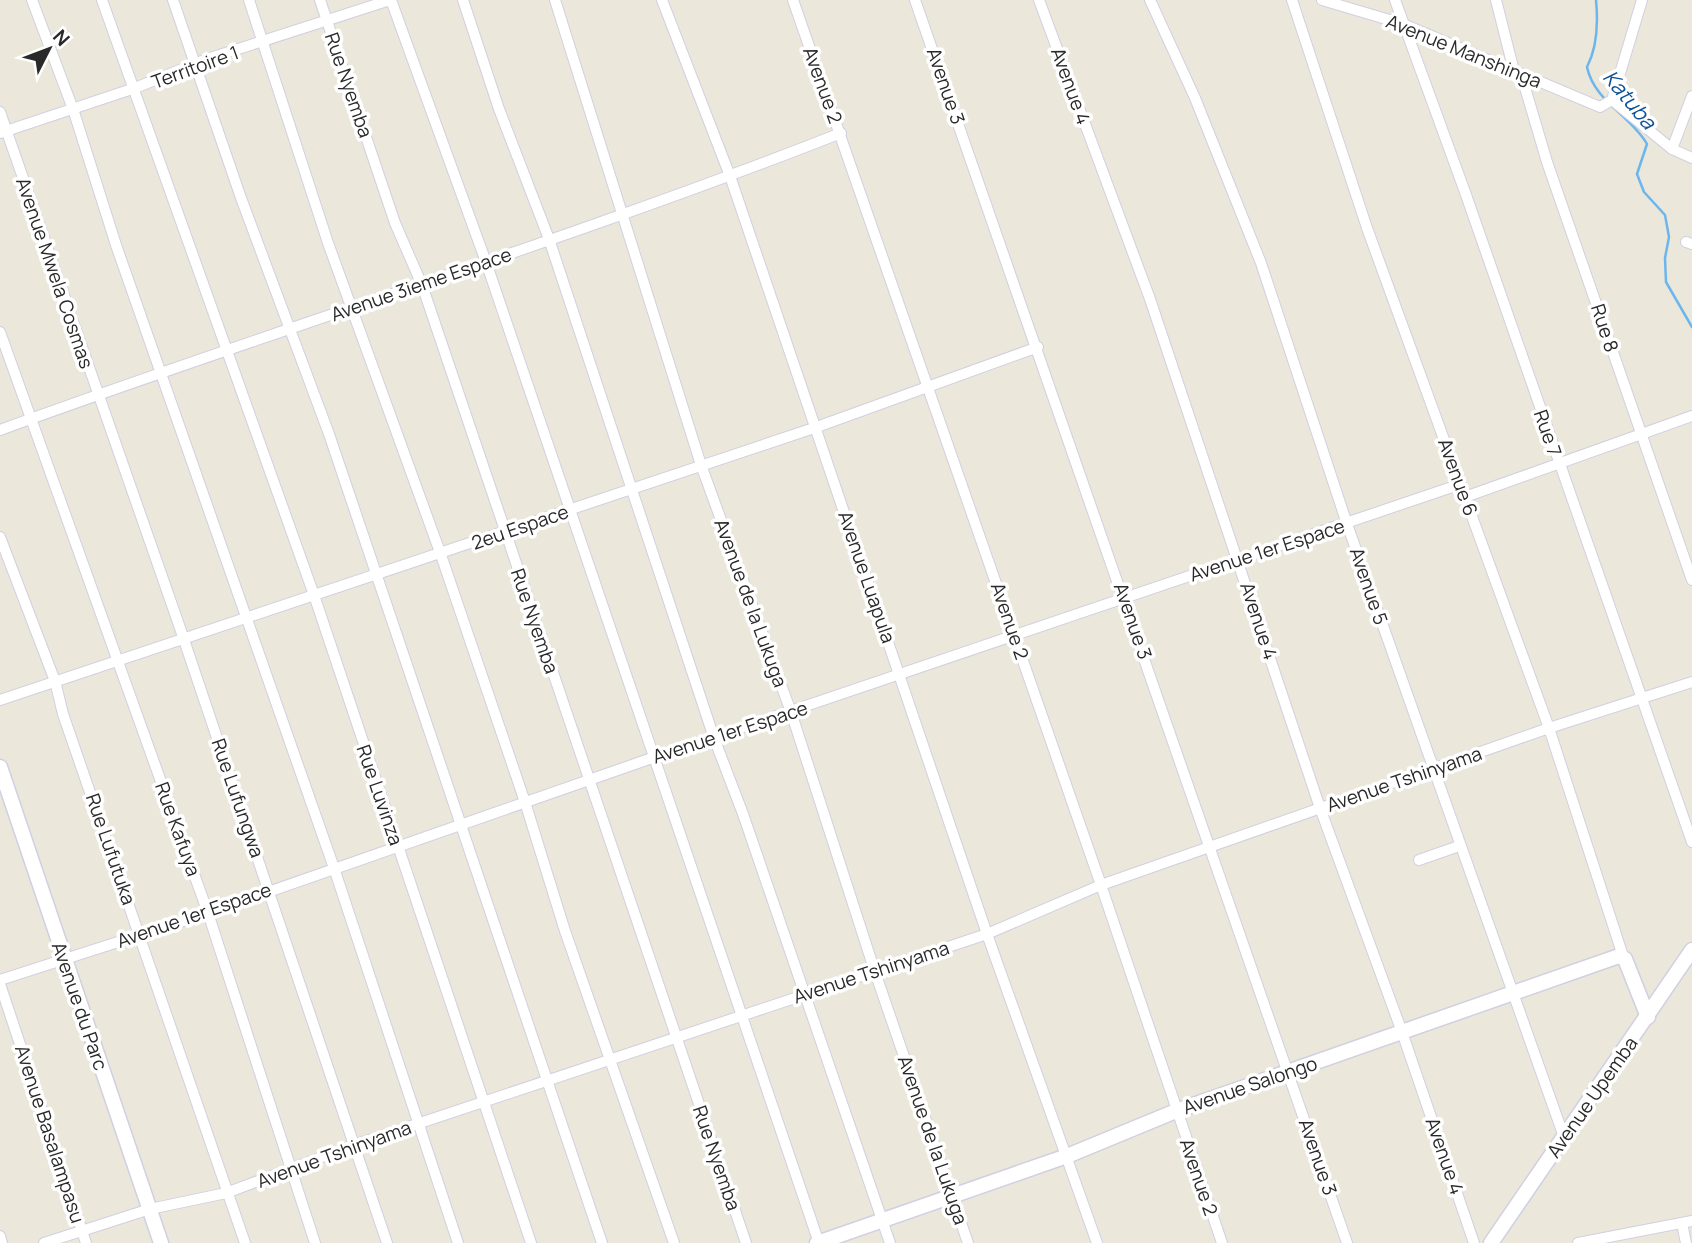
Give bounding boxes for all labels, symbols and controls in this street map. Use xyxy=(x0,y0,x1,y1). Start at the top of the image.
street label: Avenue Manshinga xyxy=(1382,8,1546,94)
north arrow xyxy=(14,14,84,84)
text: N xyxy=(47,24,76,51)
street label: Rue Nyemba xyxy=(319,29,379,141)
street label: Territoire 1 xyxy=(148,39,242,95)
street label: Avenue 2 xyxy=(797,43,849,127)
street label: Avenue 3 xyxy=(921,44,971,128)
street label: Avenue 4 xyxy=(1045,44,1097,128)
water label: Katuba xyxy=(1597,64,1664,135)
street label: Avenue Mwela Cosmas xyxy=(10,174,100,372)
street label: Avenue 3ieme Espace xyxy=(327,241,515,327)
street label: Rue 8 xyxy=(1585,301,1625,355)
street label: Rue 7 xyxy=(1528,406,1568,460)
street label: Avenue 6 xyxy=(1432,435,1484,519)
street label: 2eu Espace xyxy=(468,498,572,556)
street label: Avenue Luapula xyxy=(832,508,902,646)
street label: Avenue 1er Espace xyxy=(1186,513,1348,587)
street label: Avenue de la Lukuga xyxy=(708,515,794,691)
street label: Avenue 5 xyxy=(1344,544,1394,628)
street label: Rue Nyemba xyxy=(505,565,565,677)
street label: Avenue 2 xyxy=(985,579,1035,663)
street label: Avenue 3 xyxy=(1108,579,1158,663)
street label: Avenue 4 xyxy=(1234,579,1284,663)
street label: Avenue 1er Espace xyxy=(649,695,811,769)
street label: Rue Lufungwa xyxy=(205,735,271,861)
street label: Avenue Tshinyama xyxy=(1323,740,1485,818)
street label: Rue Luvinza xyxy=(351,741,409,849)
street label: Rue Kafuya xyxy=(149,778,207,880)
street label: Rue Lufutuka xyxy=(80,790,142,908)
street label: Avenue 1er Espace xyxy=(113,876,275,954)
street label: Avenue Tshinyama xyxy=(790,935,952,1009)
street label: Avenue du Parc xyxy=(46,938,114,1074)
street label: Avenue Upemba xyxy=(1541,1031,1643,1163)
street label: Avenue Basalampasu xyxy=(9,1042,91,1226)
street label: Avenue Salongo xyxy=(1179,1050,1321,1120)
street label: Avenue de la Lukuga xyxy=(892,1052,974,1228)
street label: Rue Nyemba xyxy=(687,1102,747,1214)
street label: Avenue Tshinyama xyxy=(253,1114,415,1194)
street label: Avenue 4 xyxy=(1420,1114,1470,1198)
street label: Avenue 3 xyxy=(1293,1115,1343,1199)
street label: Avenue 2 xyxy=(1174,1135,1224,1219)

